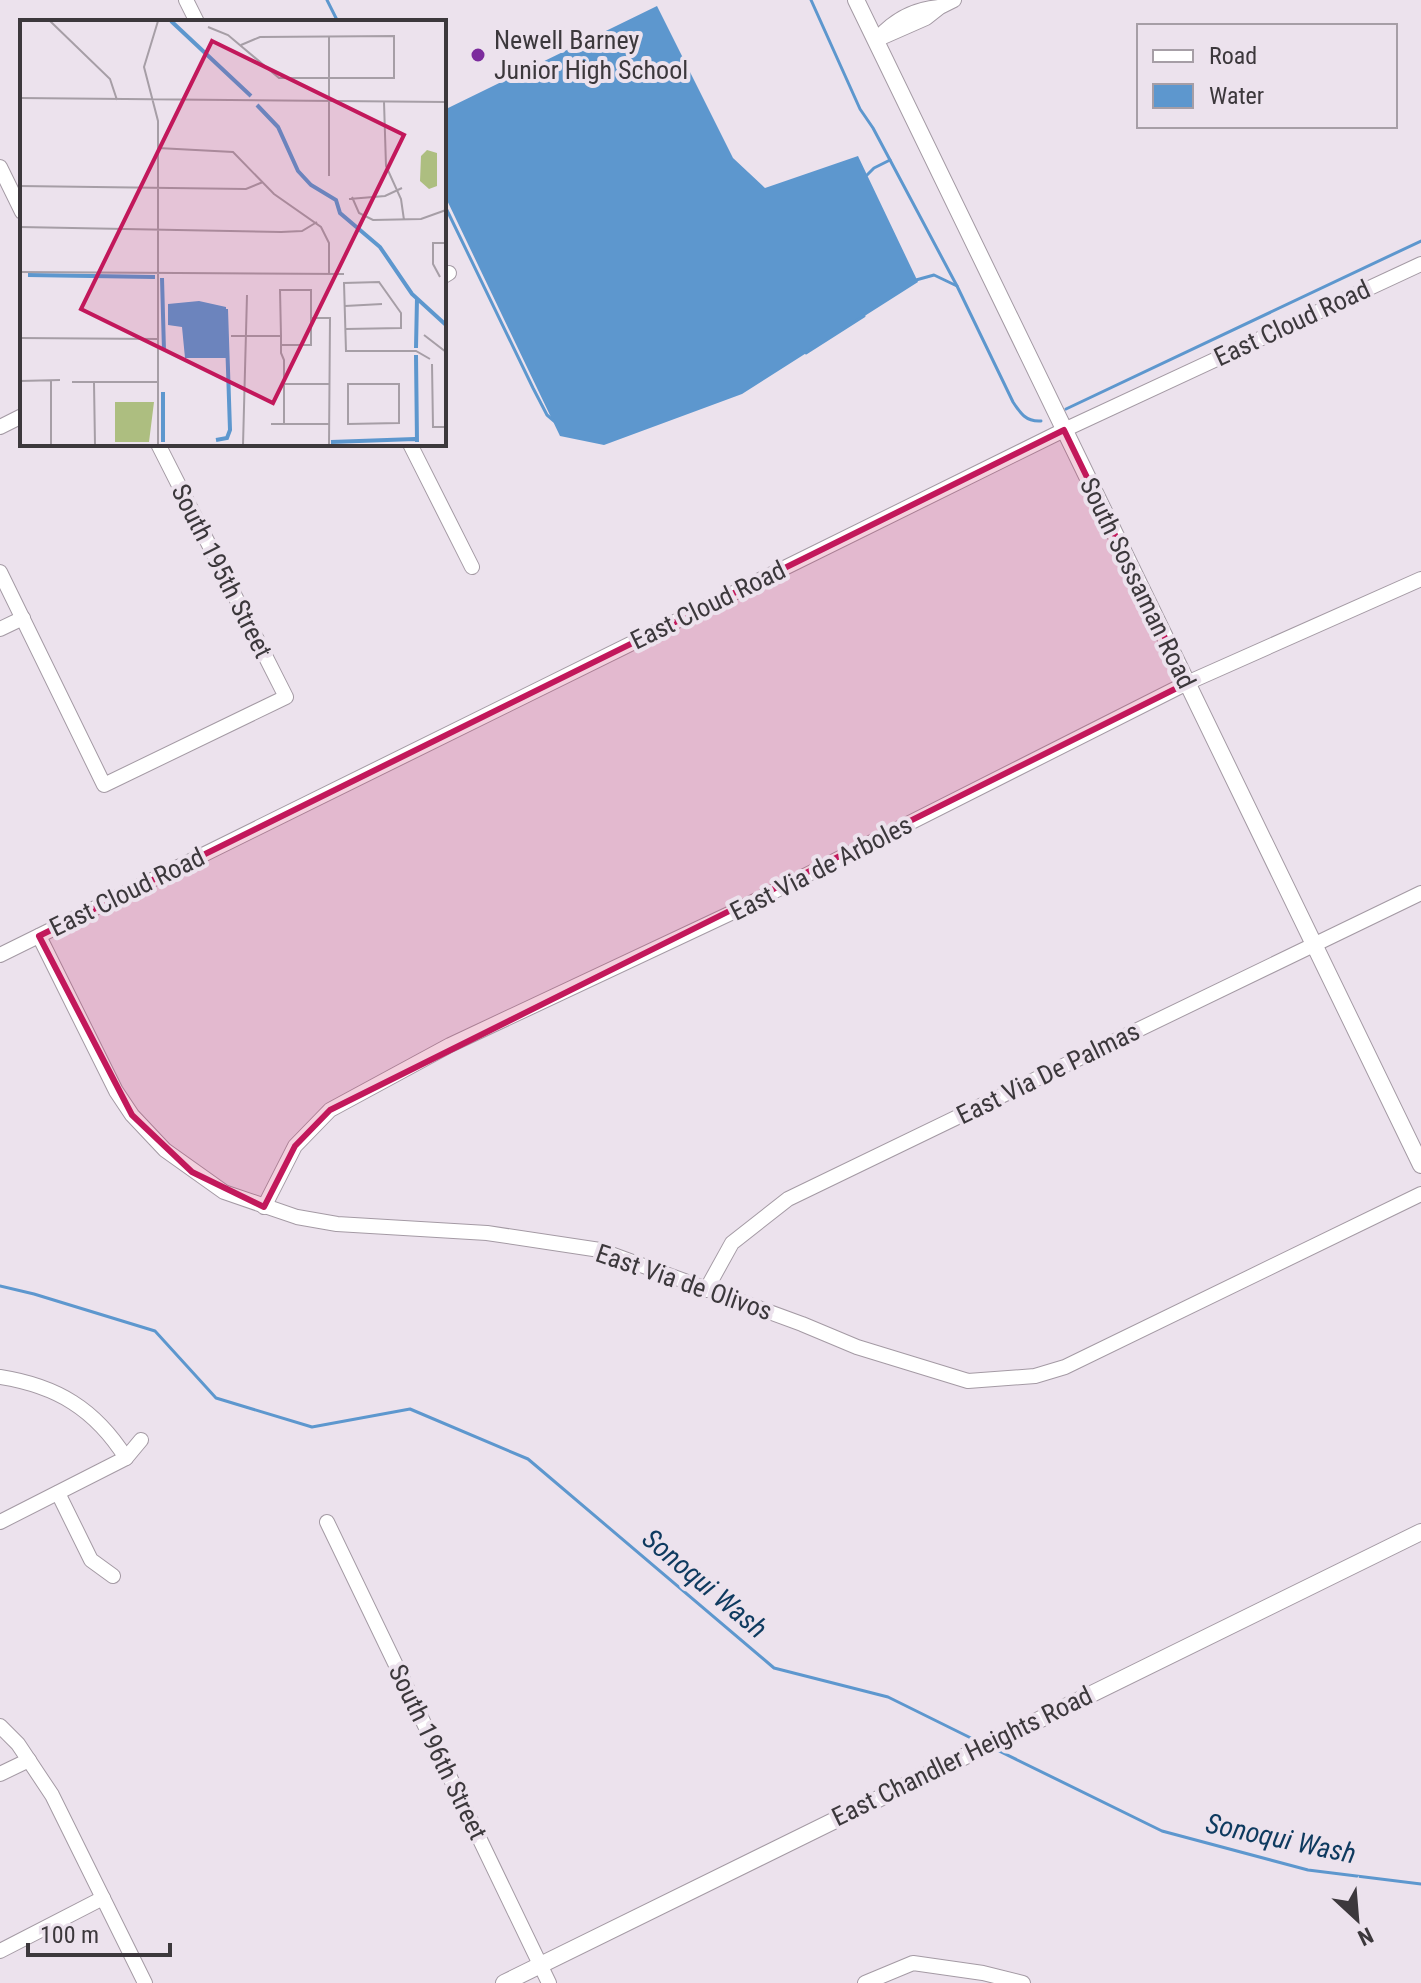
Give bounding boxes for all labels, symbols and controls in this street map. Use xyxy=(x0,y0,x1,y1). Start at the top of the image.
inset map xyxy=(20,20,446,446)
legend xyxy=(1137,24,1397,128)
place label: Newell Barney Junior High School xyxy=(494,25,688,85)
text: Road xyxy=(1209,42,1257,70)
marker: Newell Barney Junior High School xyxy=(469,46,487,64)
text: Water xyxy=(1209,82,1264,110)
street label: East Cloud Road xyxy=(1209,274,1375,372)
street label: South Sossaman Road xyxy=(1074,473,1202,693)
street label: South 195th Street xyxy=(165,479,279,663)
street label: East Cloud Road xyxy=(626,555,790,655)
street label: East Via de Arboles xyxy=(725,809,917,927)
street label: East Cloud Road xyxy=(45,842,209,942)
street label: East Via De Palmas xyxy=(952,1016,1144,1130)
street label: East Via de Olivos xyxy=(592,1238,776,1326)
water label: Sonoqui Wash xyxy=(636,1522,774,1645)
street label: South 196th Street xyxy=(383,1660,493,1844)
street label: East Chandler Heights Road xyxy=(827,1680,1097,1832)
water label: Sonoqui Wash xyxy=(1203,1806,1359,1870)
north arrow xyxy=(1317,1879,1397,1959)
scale bar xyxy=(28,1907,170,1957)
text: 100 m xyxy=(40,1921,99,1949)
text: N xyxy=(1354,1922,1377,1951)

